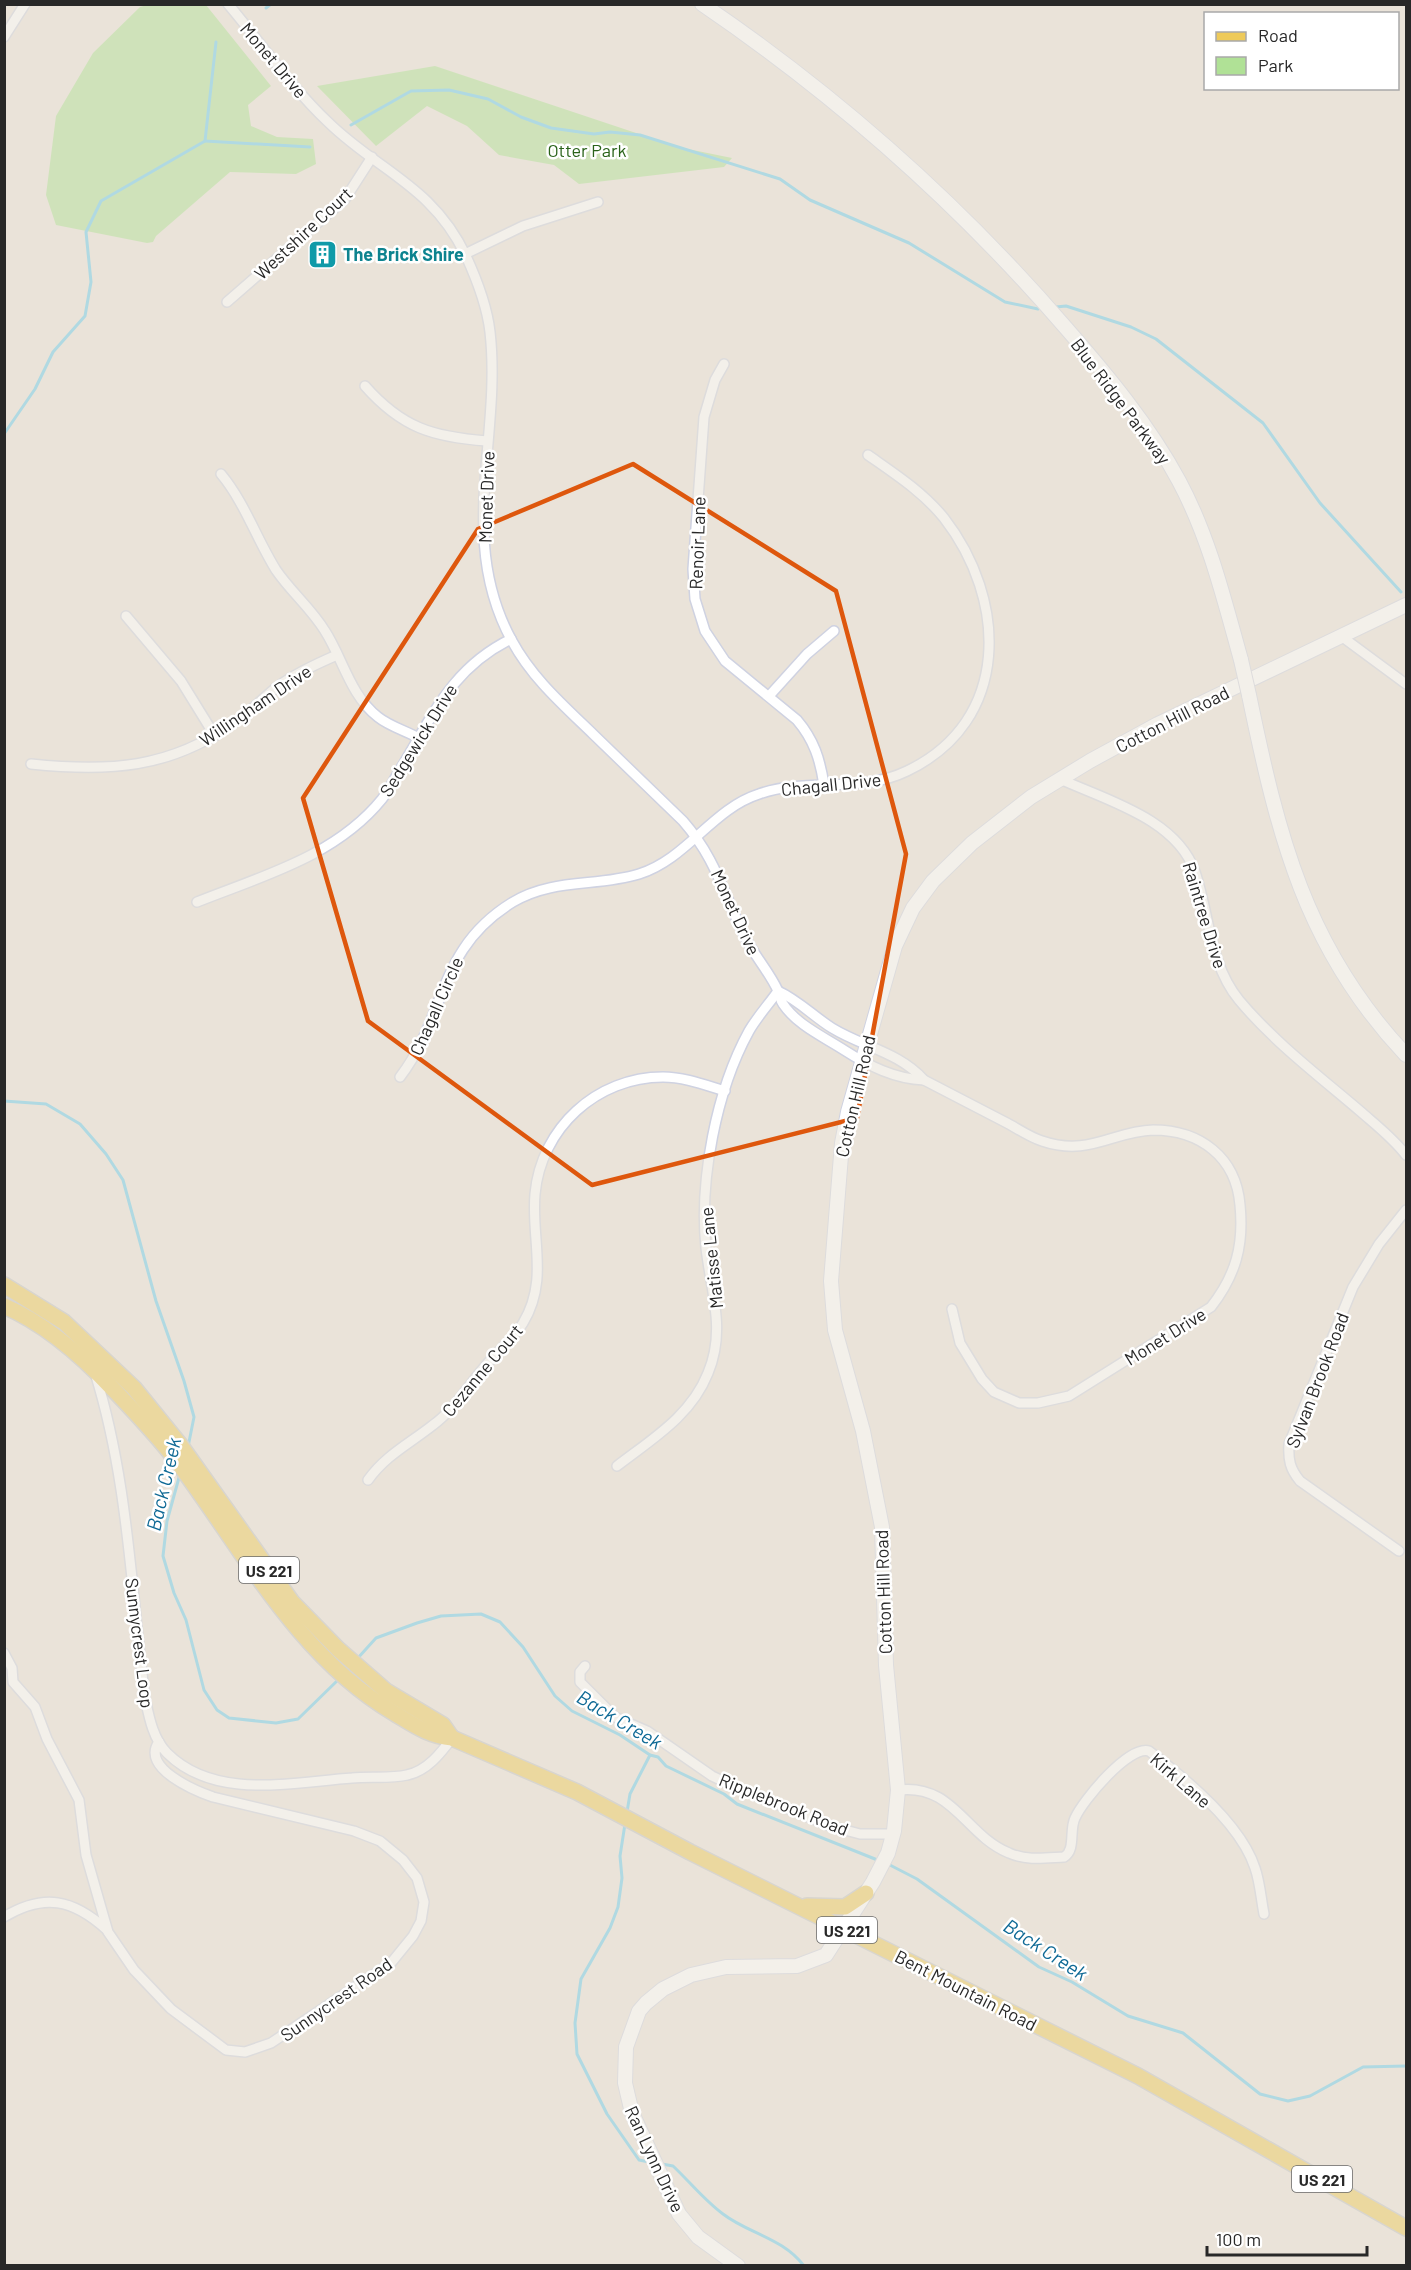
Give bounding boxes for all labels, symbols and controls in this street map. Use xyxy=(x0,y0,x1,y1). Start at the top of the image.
legend xyxy=(1204,12,1399,90)
street label: Monet Drive xyxy=(236,18,312,102)
text: Road xyxy=(1258,24,1298,46)
text: Park xyxy=(1258,54,1293,76)
park label: Otter Park xyxy=(547,139,627,161)
street label: Westshire Court xyxy=(249,182,357,284)
building icon: The Brick Shire xyxy=(306,238,338,270)
place label: The Brick Shire xyxy=(343,243,464,265)
street label: Blue Ridge Parkway xyxy=(1066,334,1176,468)
street label: Monet Drive xyxy=(473,451,499,543)
street label: Renoir Lane xyxy=(684,496,710,590)
street label: Willingham Drive xyxy=(195,660,315,750)
street label: Sedgewick Drive xyxy=(375,680,461,800)
street label: Cotton Hill Road xyxy=(1111,681,1233,757)
street label: Chagall Drive xyxy=(780,768,882,800)
street label: Raintree Drive xyxy=(1178,859,1232,971)
street label: Monet Drive xyxy=(707,866,765,958)
street label: Chagall Circle xyxy=(404,953,468,1059)
street label: Cotton Hill Road xyxy=(830,1033,880,1159)
street label: Matisse Lane xyxy=(695,1206,727,1310)
street label: Monet Drive xyxy=(1120,1302,1210,1370)
street label: Sylvan Brook Road xyxy=(1281,1309,1353,1451)
street label: Cezanne Court xyxy=(437,1319,527,1421)
water label: Back Creek xyxy=(141,1435,185,1533)
street label: Cotton Hill Road xyxy=(870,1529,896,1655)
road number: US 221 xyxy=(239,1557,299,1583)
street label: Sunnycrest Loop xyxy=(121,1577,159,1709)
water label: Back Creek xyxy=(573,1684,667,1754)
street label: Kirk Lane xyxy=(1146,1748,1216,1812)
street label: Ripplebrook Road xyxy=(716,1768,852,1840)
water label: Back Creek xyxy=(1000,1913,1093,1985)
road number: US 221 xyxy=(817,1917,877,1943)
street label: Bent Mountain Road xyxy=(891,1945,1041,2035)
street label: Sunnycrest Road xyxy=(276,1952,396,2046)
street label: Ran Lynn Drive xyxy=(621,2102,689,2216)
road number: US 221 xyxy=(1292,2166,1352,2192)
scale bar xyxy=(1207,2219,1368,2257)
text: 100 m xyxy=(1216,2228,1261,2250)

